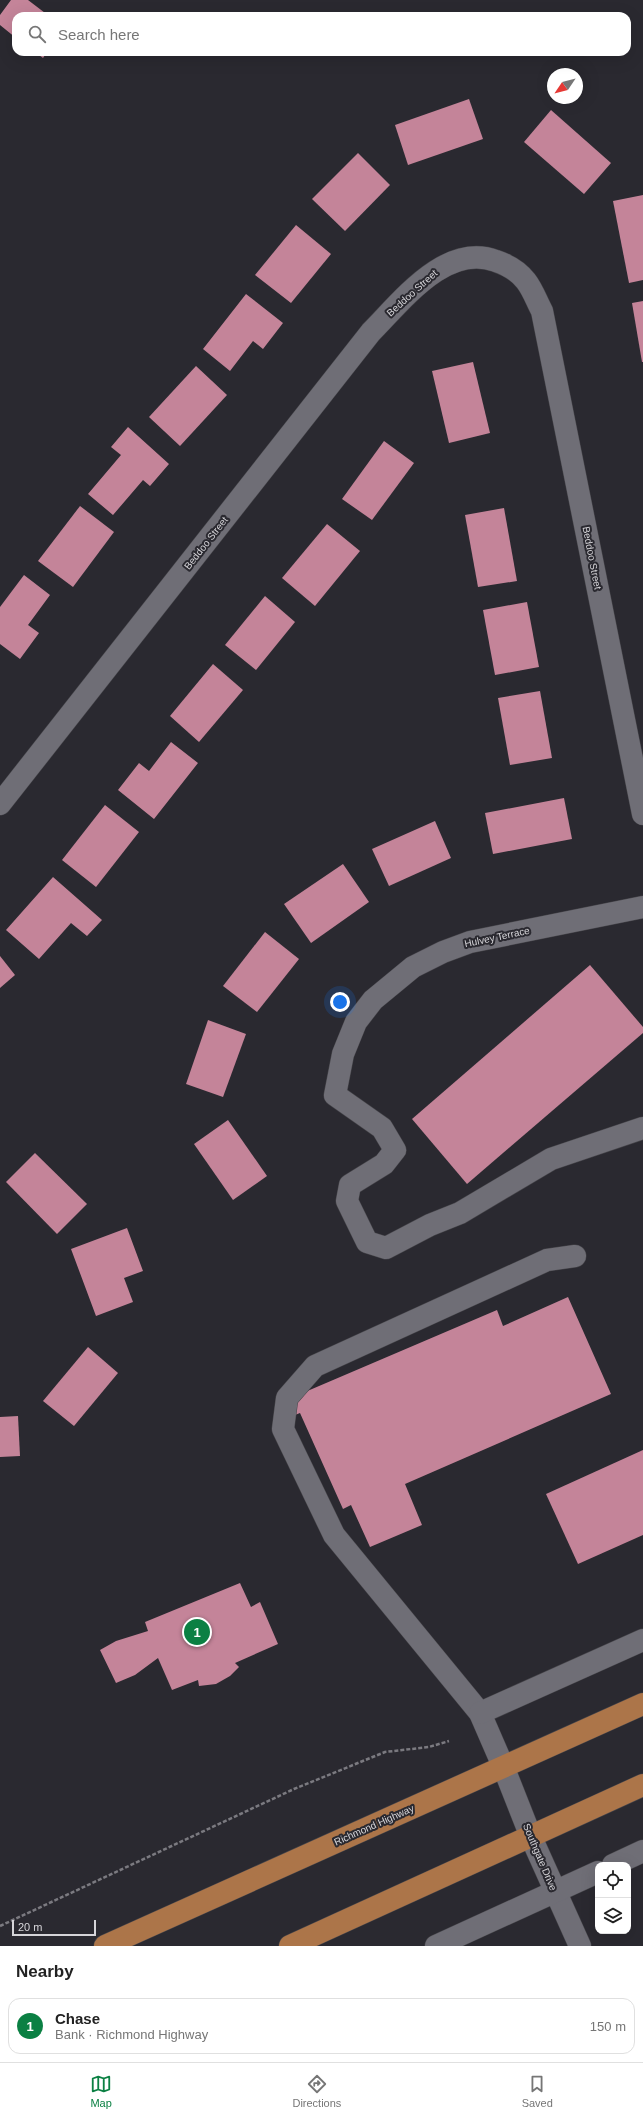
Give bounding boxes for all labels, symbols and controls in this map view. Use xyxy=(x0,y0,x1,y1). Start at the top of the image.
search box xyxy=(12,12,631,56)
icon: search xyxy=(26,23,48,45)
text: Search here xyxy=(58,26,140,43)
north arrow xyxy=(547,68,583,104)
street label: Beddoo Street xyxy=(385,267,440,318)
street label: Beddoo Street xyxy=(182,514,230,572)
street label: Beddoo Street xyxy=(581,526,604,591)
street label: Hulvey Terrace xyxy=(463,925,531,949)
your location xyxy=(330,992,350,1012)
pin: 1 xyxy=(184,1617,210,1647)
street label: Richmond Highway xyxy=(332,1802,416,1848)
street label: Southgate Drive xyxy=(521,1822,559,1893)
map controls xyxy=(595,1862,631,1934)
button: locate xyxy=(595,1862,631,1898)
button: layers xyxy=(595,1898,631,1934)
scale bar xyxy=(12,1918,96,1937)
text: 20 m xyxy=(18,1921,42,1933)
text: Nearby xyxy=(16,1962,74,1981)
text: Chase xyxy=(55,2010,100,2027)
text: 1 xyxy=(26,2019,34,2034)
text: 150 m xyxy=(590,2019,626,2034)
text: Bank · Richmond Highway xyxy=(55,2027,208,2042)
tab: Map xyxy=(90,2073,112,2109)
tab: Directions xyxy=(292,2073,341,2109)
tab: Saved xyxy=(522,2073,553,2109)

